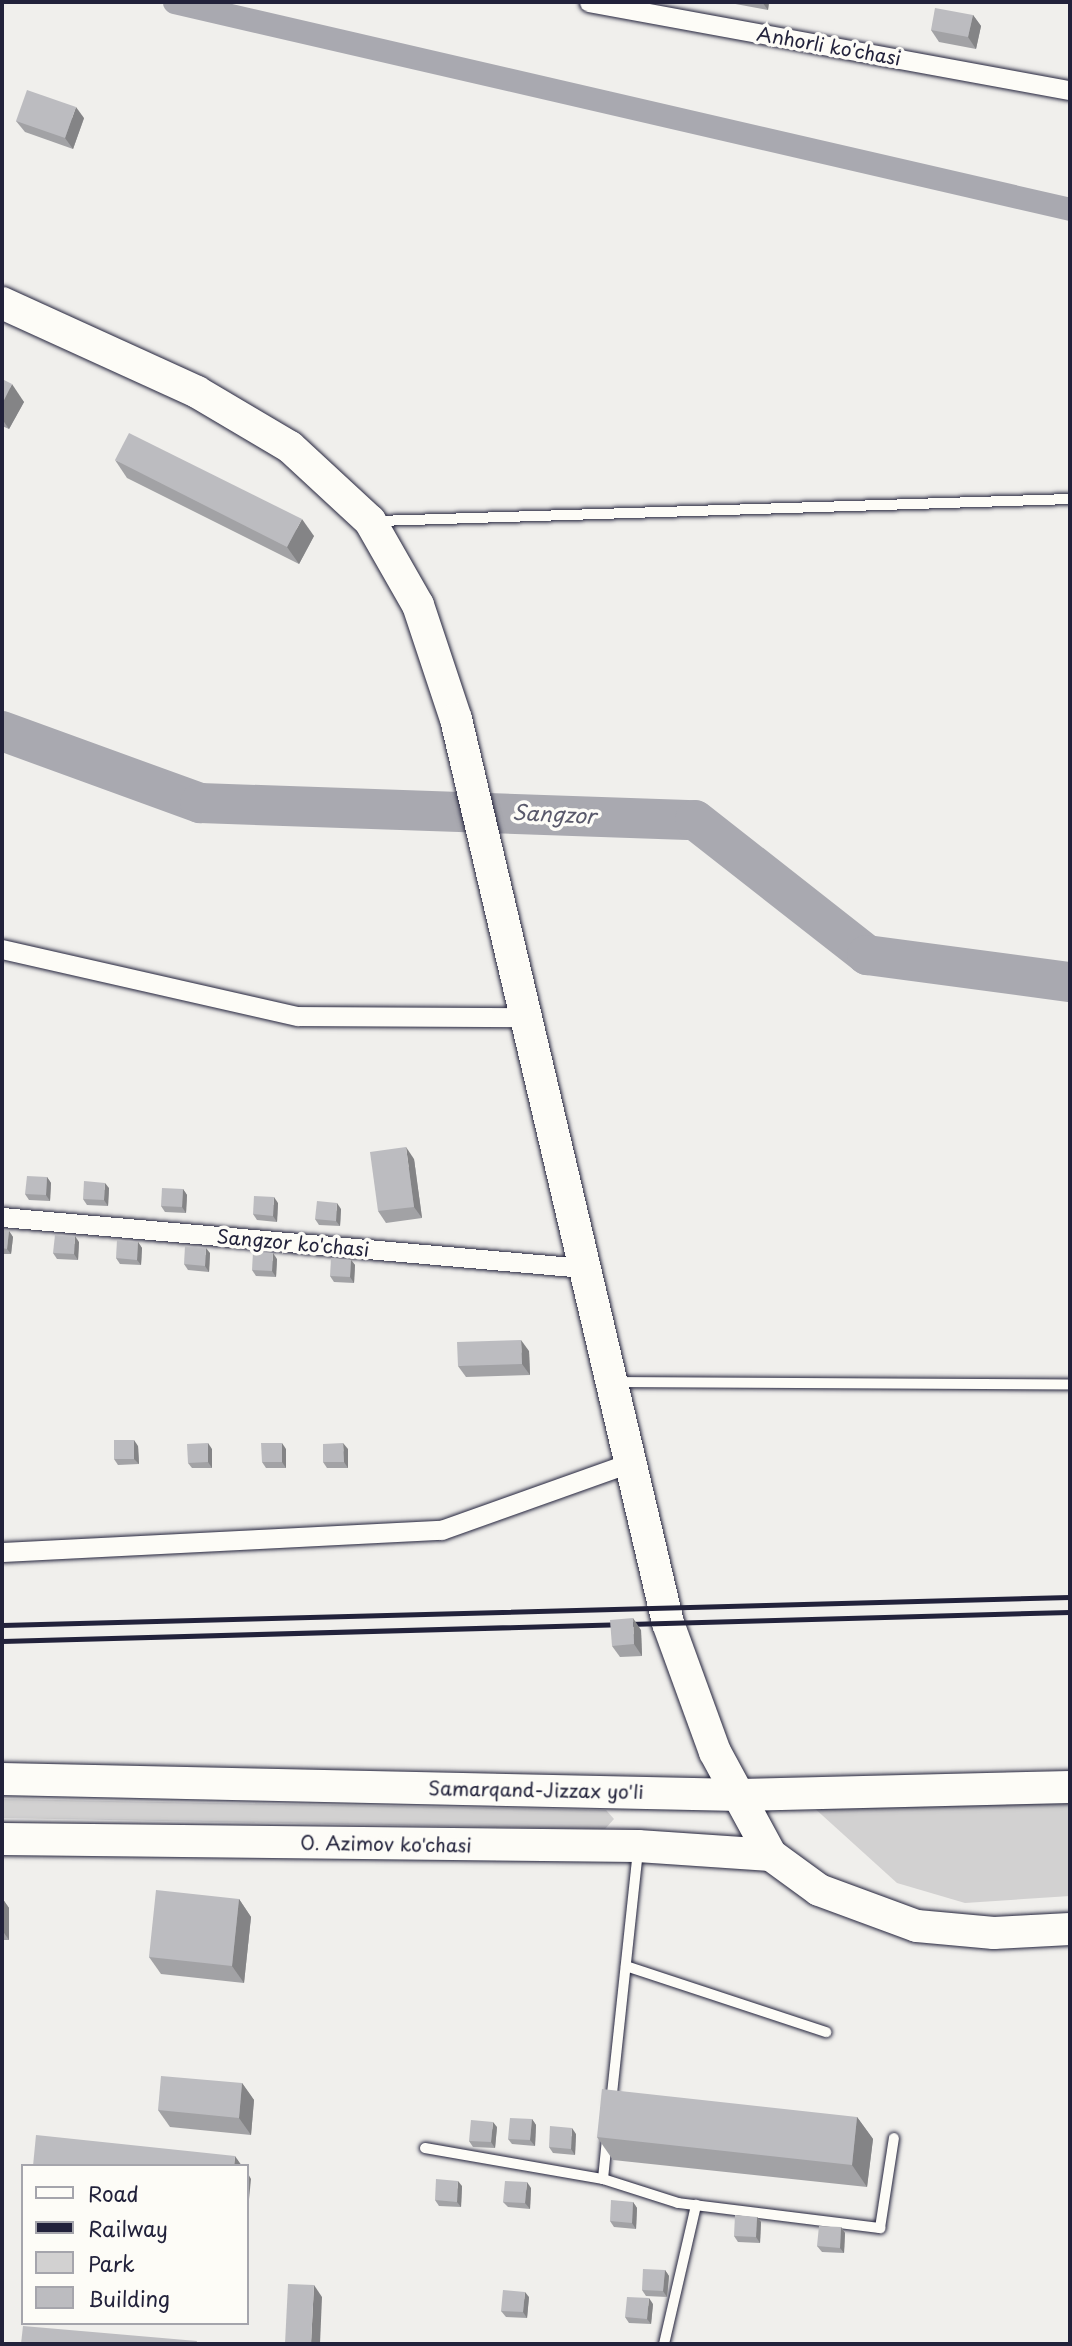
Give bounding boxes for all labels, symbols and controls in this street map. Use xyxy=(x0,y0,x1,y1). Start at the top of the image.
street label: Anhorli ko'chasi xyxy=(755,22,903,70)
water label: Sangzor xyxy=(512,798,596,828)
street label: Sangzor ko'chasi xyxy=(215,1225,371,1261)
street label: Samarqand-Jizzax yo'li xyxy=(428,1777,644,1803)
street label: O. Azimov ko'chasi xyxy=(300,1831,472,1857)
legend xyxy=(21,2164,248,2325)
text: Road xyxy=(88,2177,139,2209)
text: Railway xyxy=(88,2212,168,2244)
text: Park xyxy=(88,2247,135,2279)
text: Building xyxy=(88,2282,170,2314)

